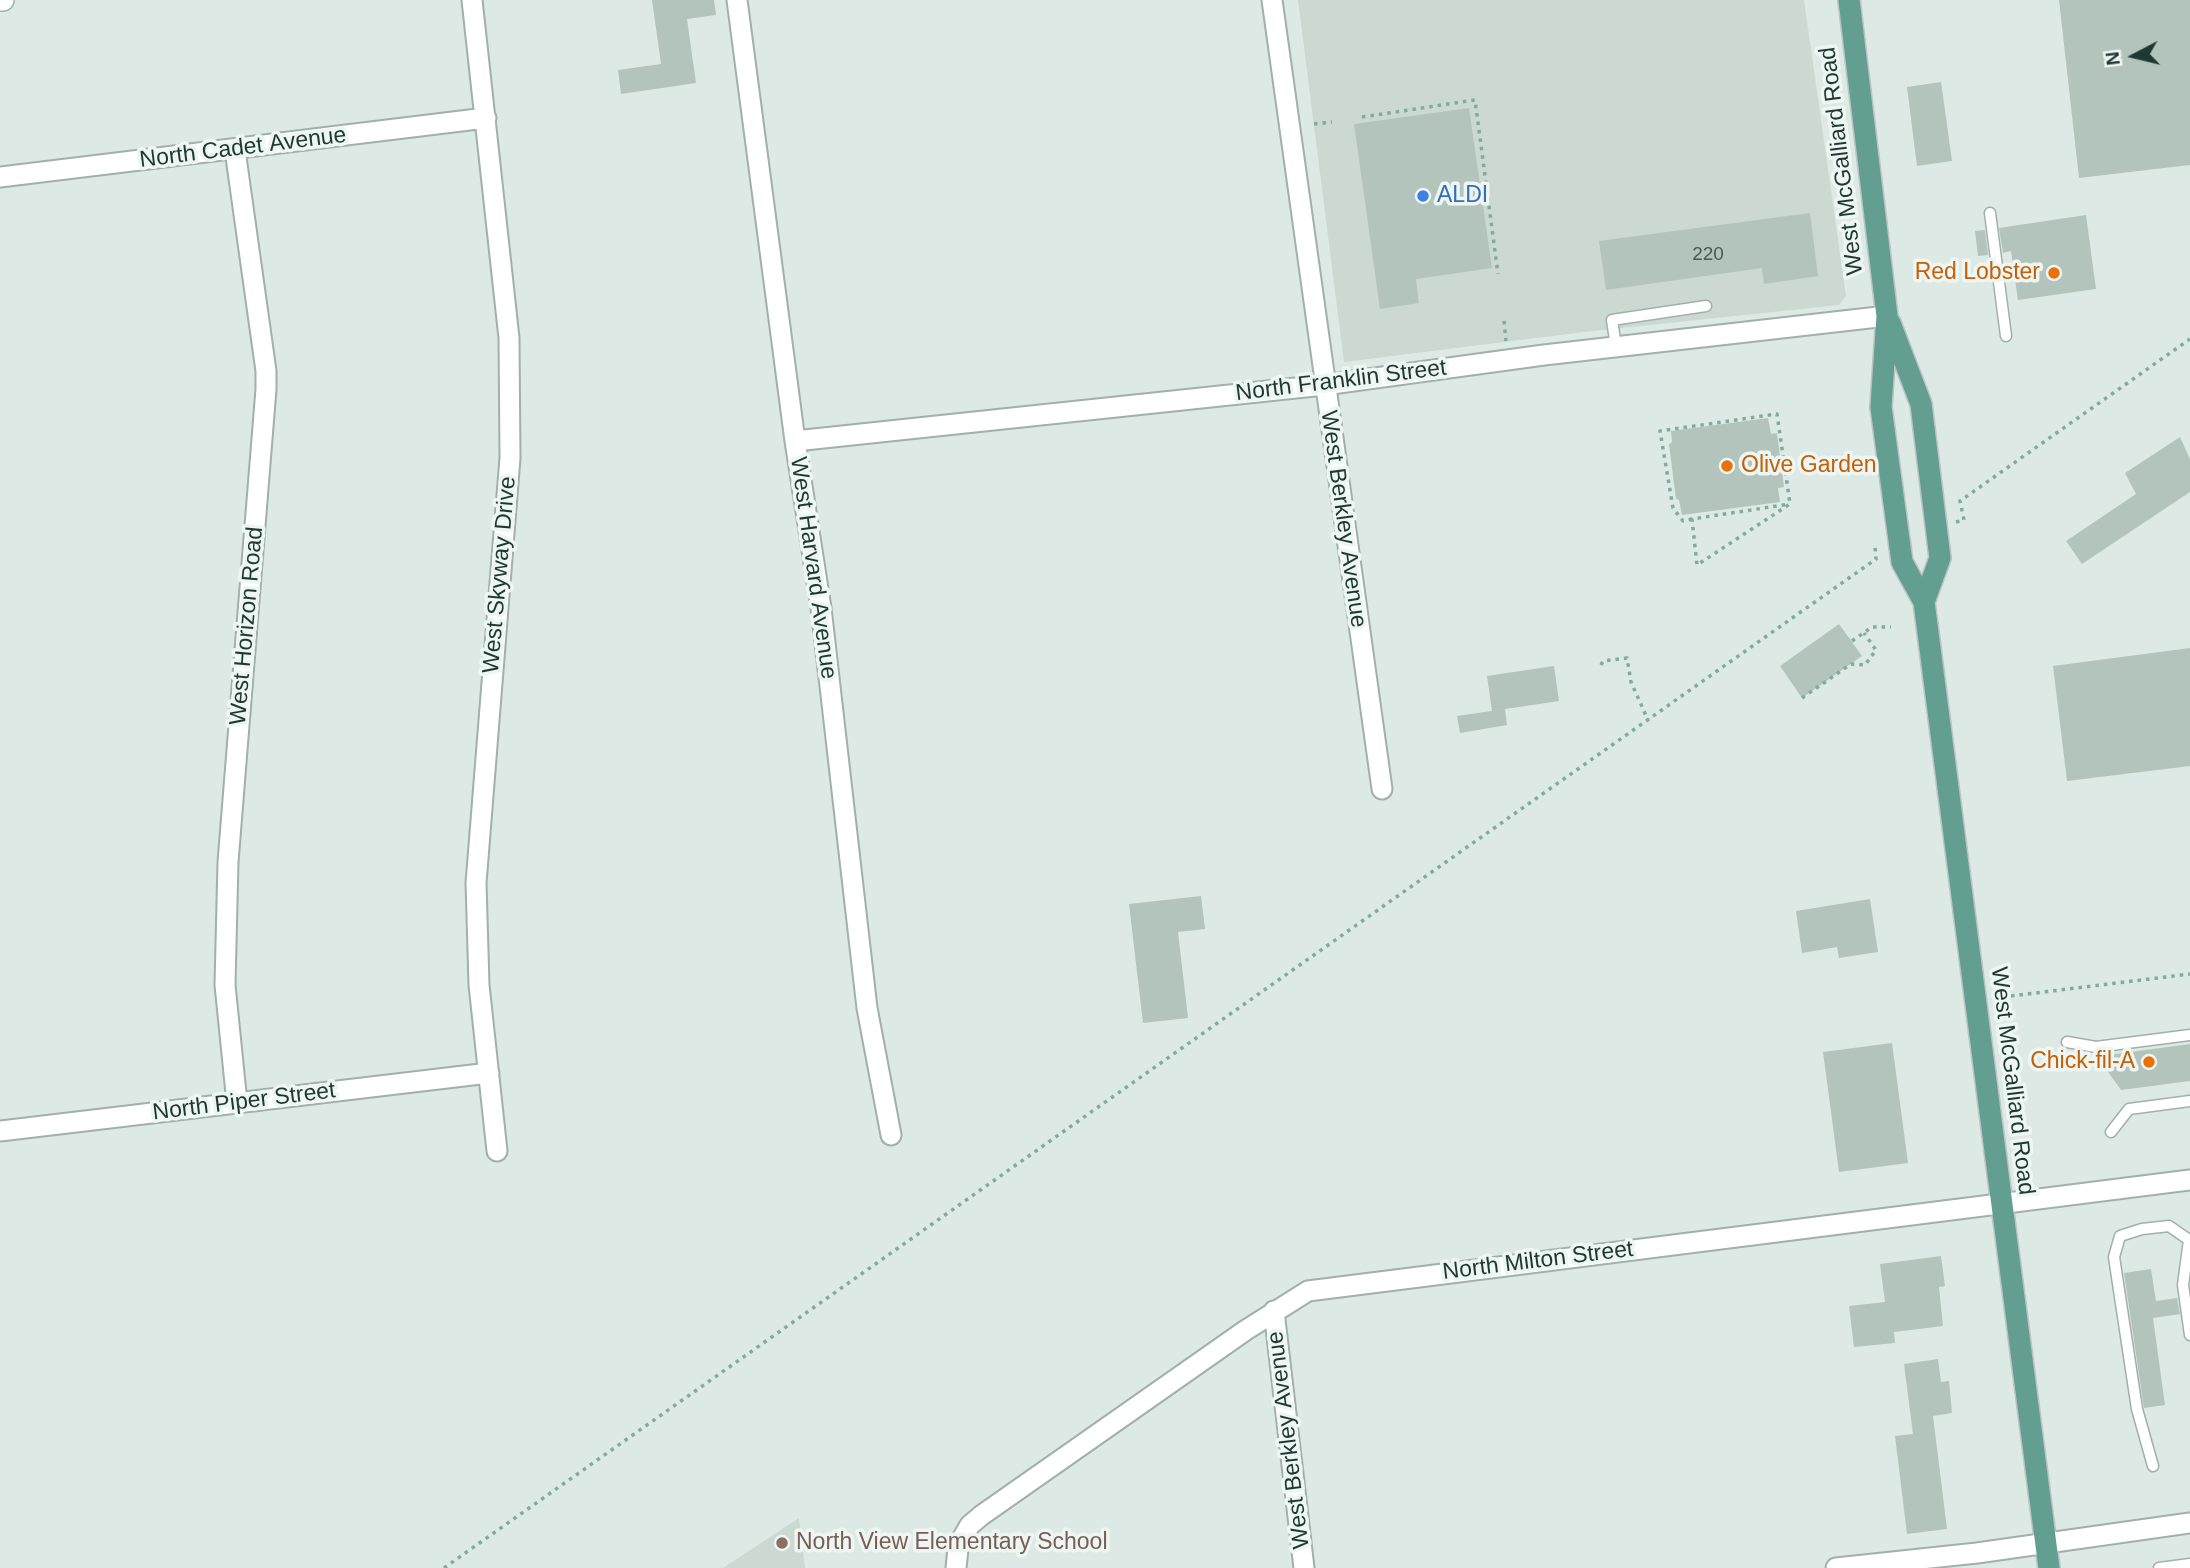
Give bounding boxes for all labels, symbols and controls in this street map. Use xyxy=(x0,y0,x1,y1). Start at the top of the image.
north arrow xyxy=(2099,21,2169,91)
street label: West McGalliard Road xyxy=(1814,45,1870,277)
text: N xyxy=(2101,51,2124,67)
street label: North Cadet Avenue xyxy=(138,122,348,174)
place label: ALDI xyxy=(1437,182,1488,210)
marker: ALDI xyxy=(1415,188,1431,204)
house number: 220 xyxy=(1692,244,1724,266)
place label: Red Lobster xyxy=(1915,259,2040,287)
marker: Red Lobster xyxy=(2046,265,2062,281)
street label: North Franklin Street xyxy=(1234,354,1448,408)
street label: West Berkley Avenue xyxy=(1314,409,1372,629)
place label: Olive Garden xyxy=(1741,452,1877,480)
street label: West Harvard Avenue xyxy=(784,455,842,681)
marker: Olive Garden xyxy=(1719,458,1735,474)
street label: West Skyway Drive xyxy=(478,475,522,675)
street label: West Horizon Road xyxy=(225,526,269,726)
street label: West McGalliard Road xyxy=(1984,965,2040,1197)
place label: Chick-fil-A xyxy=(2030,1048,2135,1076)
marker: Chick-fil-A xyxy=(2141,1054,2157,1070)
street label: North Piper Street xyxy=(151,1077,337,1127)
street label: North Milton Street xyxy=(1441,1236,1635,1286)
street label: West Berkley Avenue xyxy=(1262,1330,1316,1550)
place label: North View Elementary School xyxy=(796,1529,1107,1557)
marker: North View Elementary School xyxy=(774,1535,790,1551)

